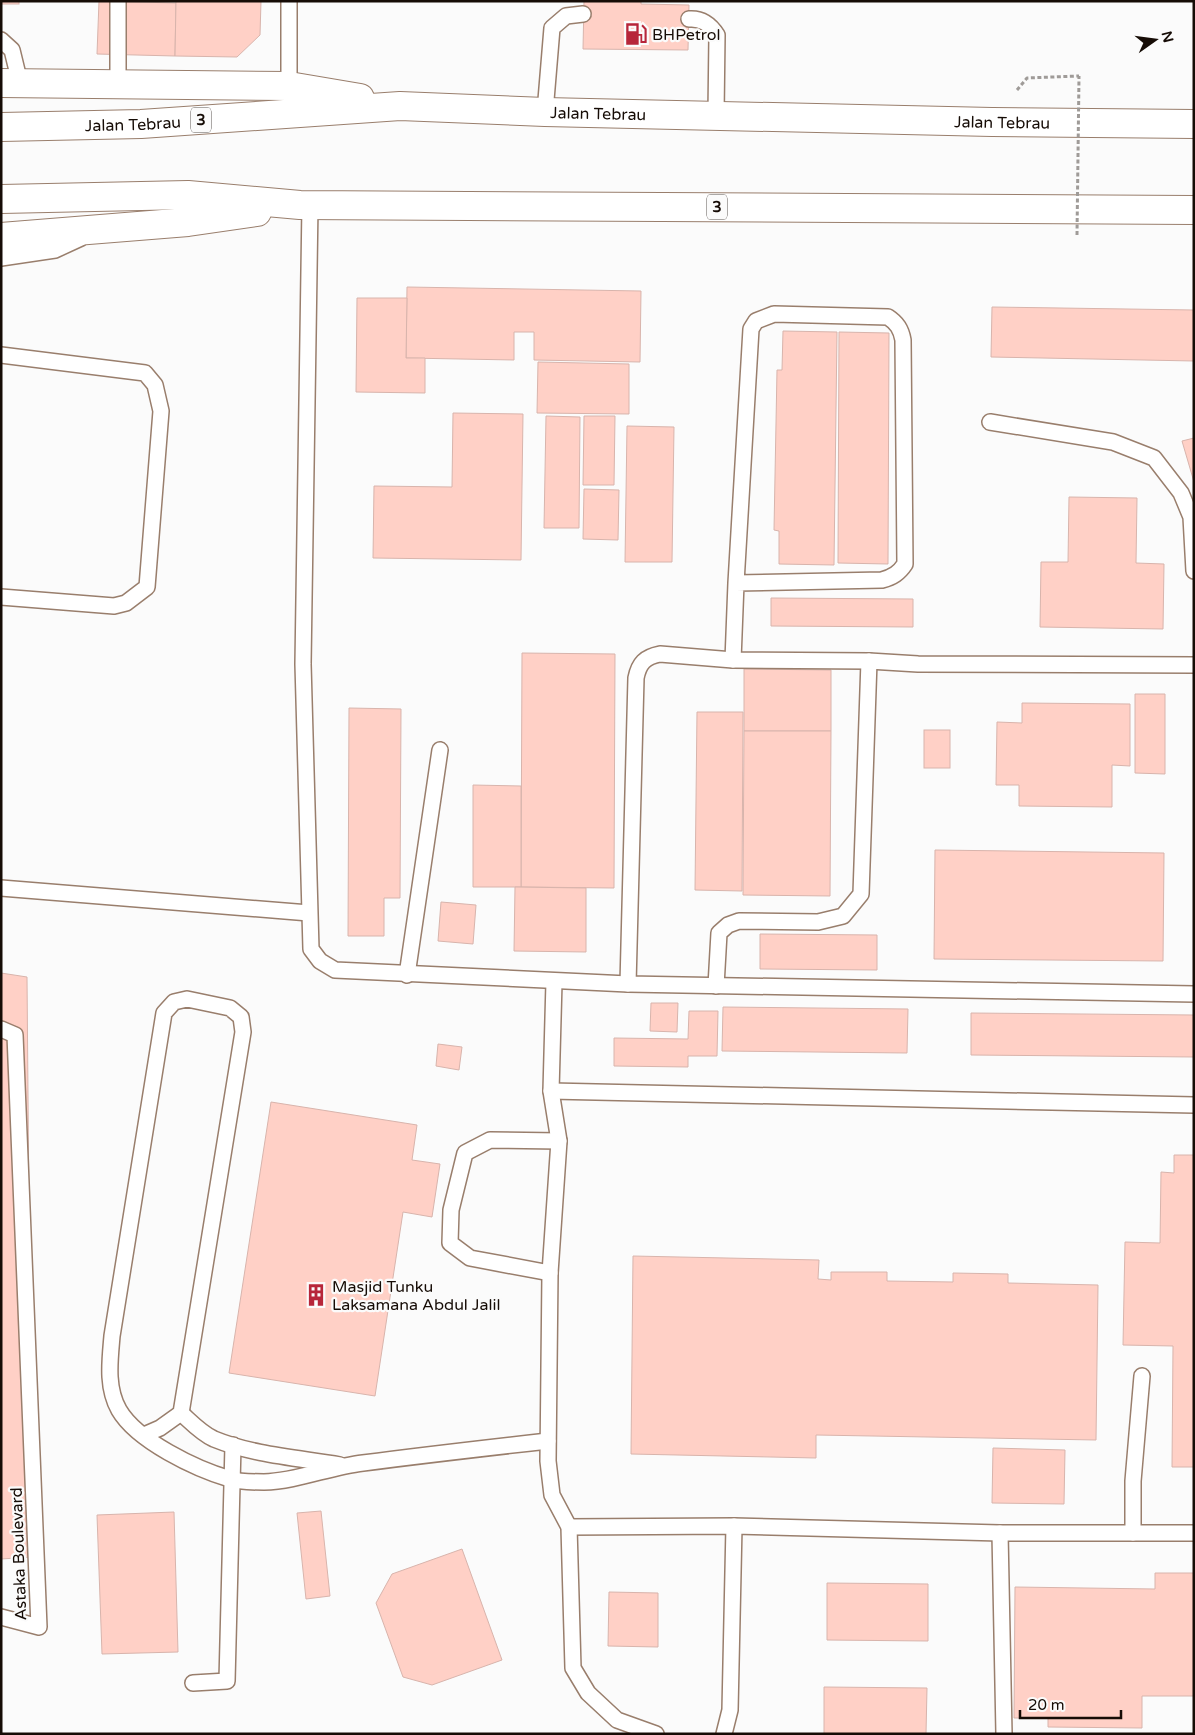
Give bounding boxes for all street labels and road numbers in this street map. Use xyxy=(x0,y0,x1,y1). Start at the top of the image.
street label: Jalan Tebrau xyxy=(550,103,646,125)
road number: 3 xyxy=(191,108,211,132)
street label: Jalan Tebrau xyxy=(85,112,182,136)
street label: Jalan Tebrau xyxy=(954,112,1050,134)
road number: 3 xyxy=(707,194,727,220)
street label: Astaka Boulevard xyxy=(7,1487,31,1621)

